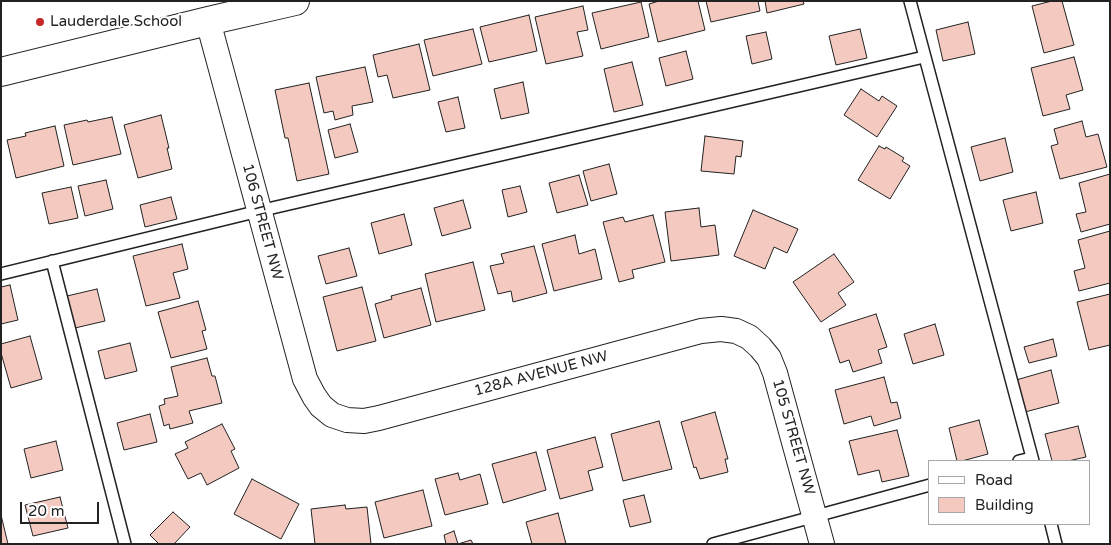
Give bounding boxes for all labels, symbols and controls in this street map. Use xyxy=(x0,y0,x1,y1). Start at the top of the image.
place label: Lauderdale School xyxy=(50,13,182,31)
marker: Lauderdale School xyxy=(34,16,46,28)
street label: 106 STREET NW xyxy=(238,162,286,282)
street label: 128A AVENUE NW xyxy=(472,347,610,401)
street label: 105 STREET NW xyxy=(768,377,818,497)
legend xyxy=(928,460,1091,525)
text: Road xyxy=(975,471,1013,489)
scale bar xyxy=(22,492,101,524)
text: Building xyxy=(975,496,1034,514)
text: 20 m xyxy=(28,502,65,520)

